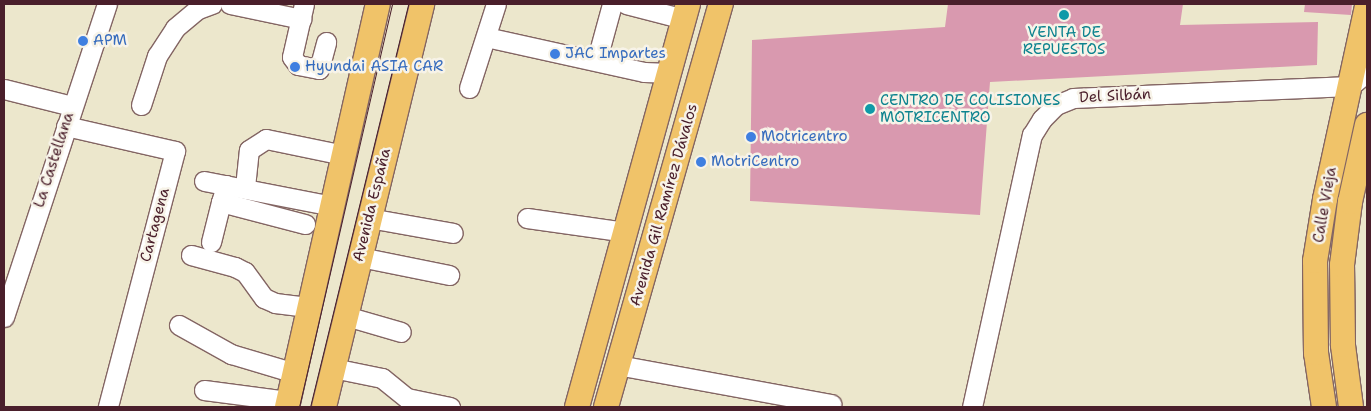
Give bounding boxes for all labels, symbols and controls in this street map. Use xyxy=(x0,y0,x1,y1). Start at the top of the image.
marker: VENTA DE REPUESTOS xyxy=(1058,9,1070,21)
place label: VENTA DE REPUESTOS xyxy=(1023,23,1105,58)
place label: APM xyxy=(93,32,127,50)
marker: APM xyxy=(77,35,89,47)
place label: JAC Impartes xyxy=(565,45,666,63)
marker: JAC Impartes xyxy=(549,48,561,60)
place label: Hyundai ASIA CAR xyxy=(305,58,443,76)
marker: Hyundai ASIA CAR xyxy=(289,61,301,73)
street label: Del Silbán xyxy=(1079,85,1151,107)
place label: CENTRO DE COLISIONES MOTRICENTRO xyxy=(880,91,1060,126)
street label: Avenida Gil Ramírez Dávalos xyxy=(626,102,702,308)
marker: CENTRO DE COLISIONES MOTRICENTRO xyxy=(864,103,876,115)
street label: La Castellana xyxy=(30,110,78,210)
place label: Motricentro xyxy=(761,128,848,146)
marker: Motricentro xyxy=(745,131,757,143)
street label: Avenida España xyxy=(349,146,395,264)
place label: MotriCentro xyxy=(711,153,799,171)
marker: MotriCentro xyxy=(695,156,707,168)
street label: Calle Vieja xyxy=(1309,166,1341,244)
street label: Cartagena xyxy=(136,186,174,264)

